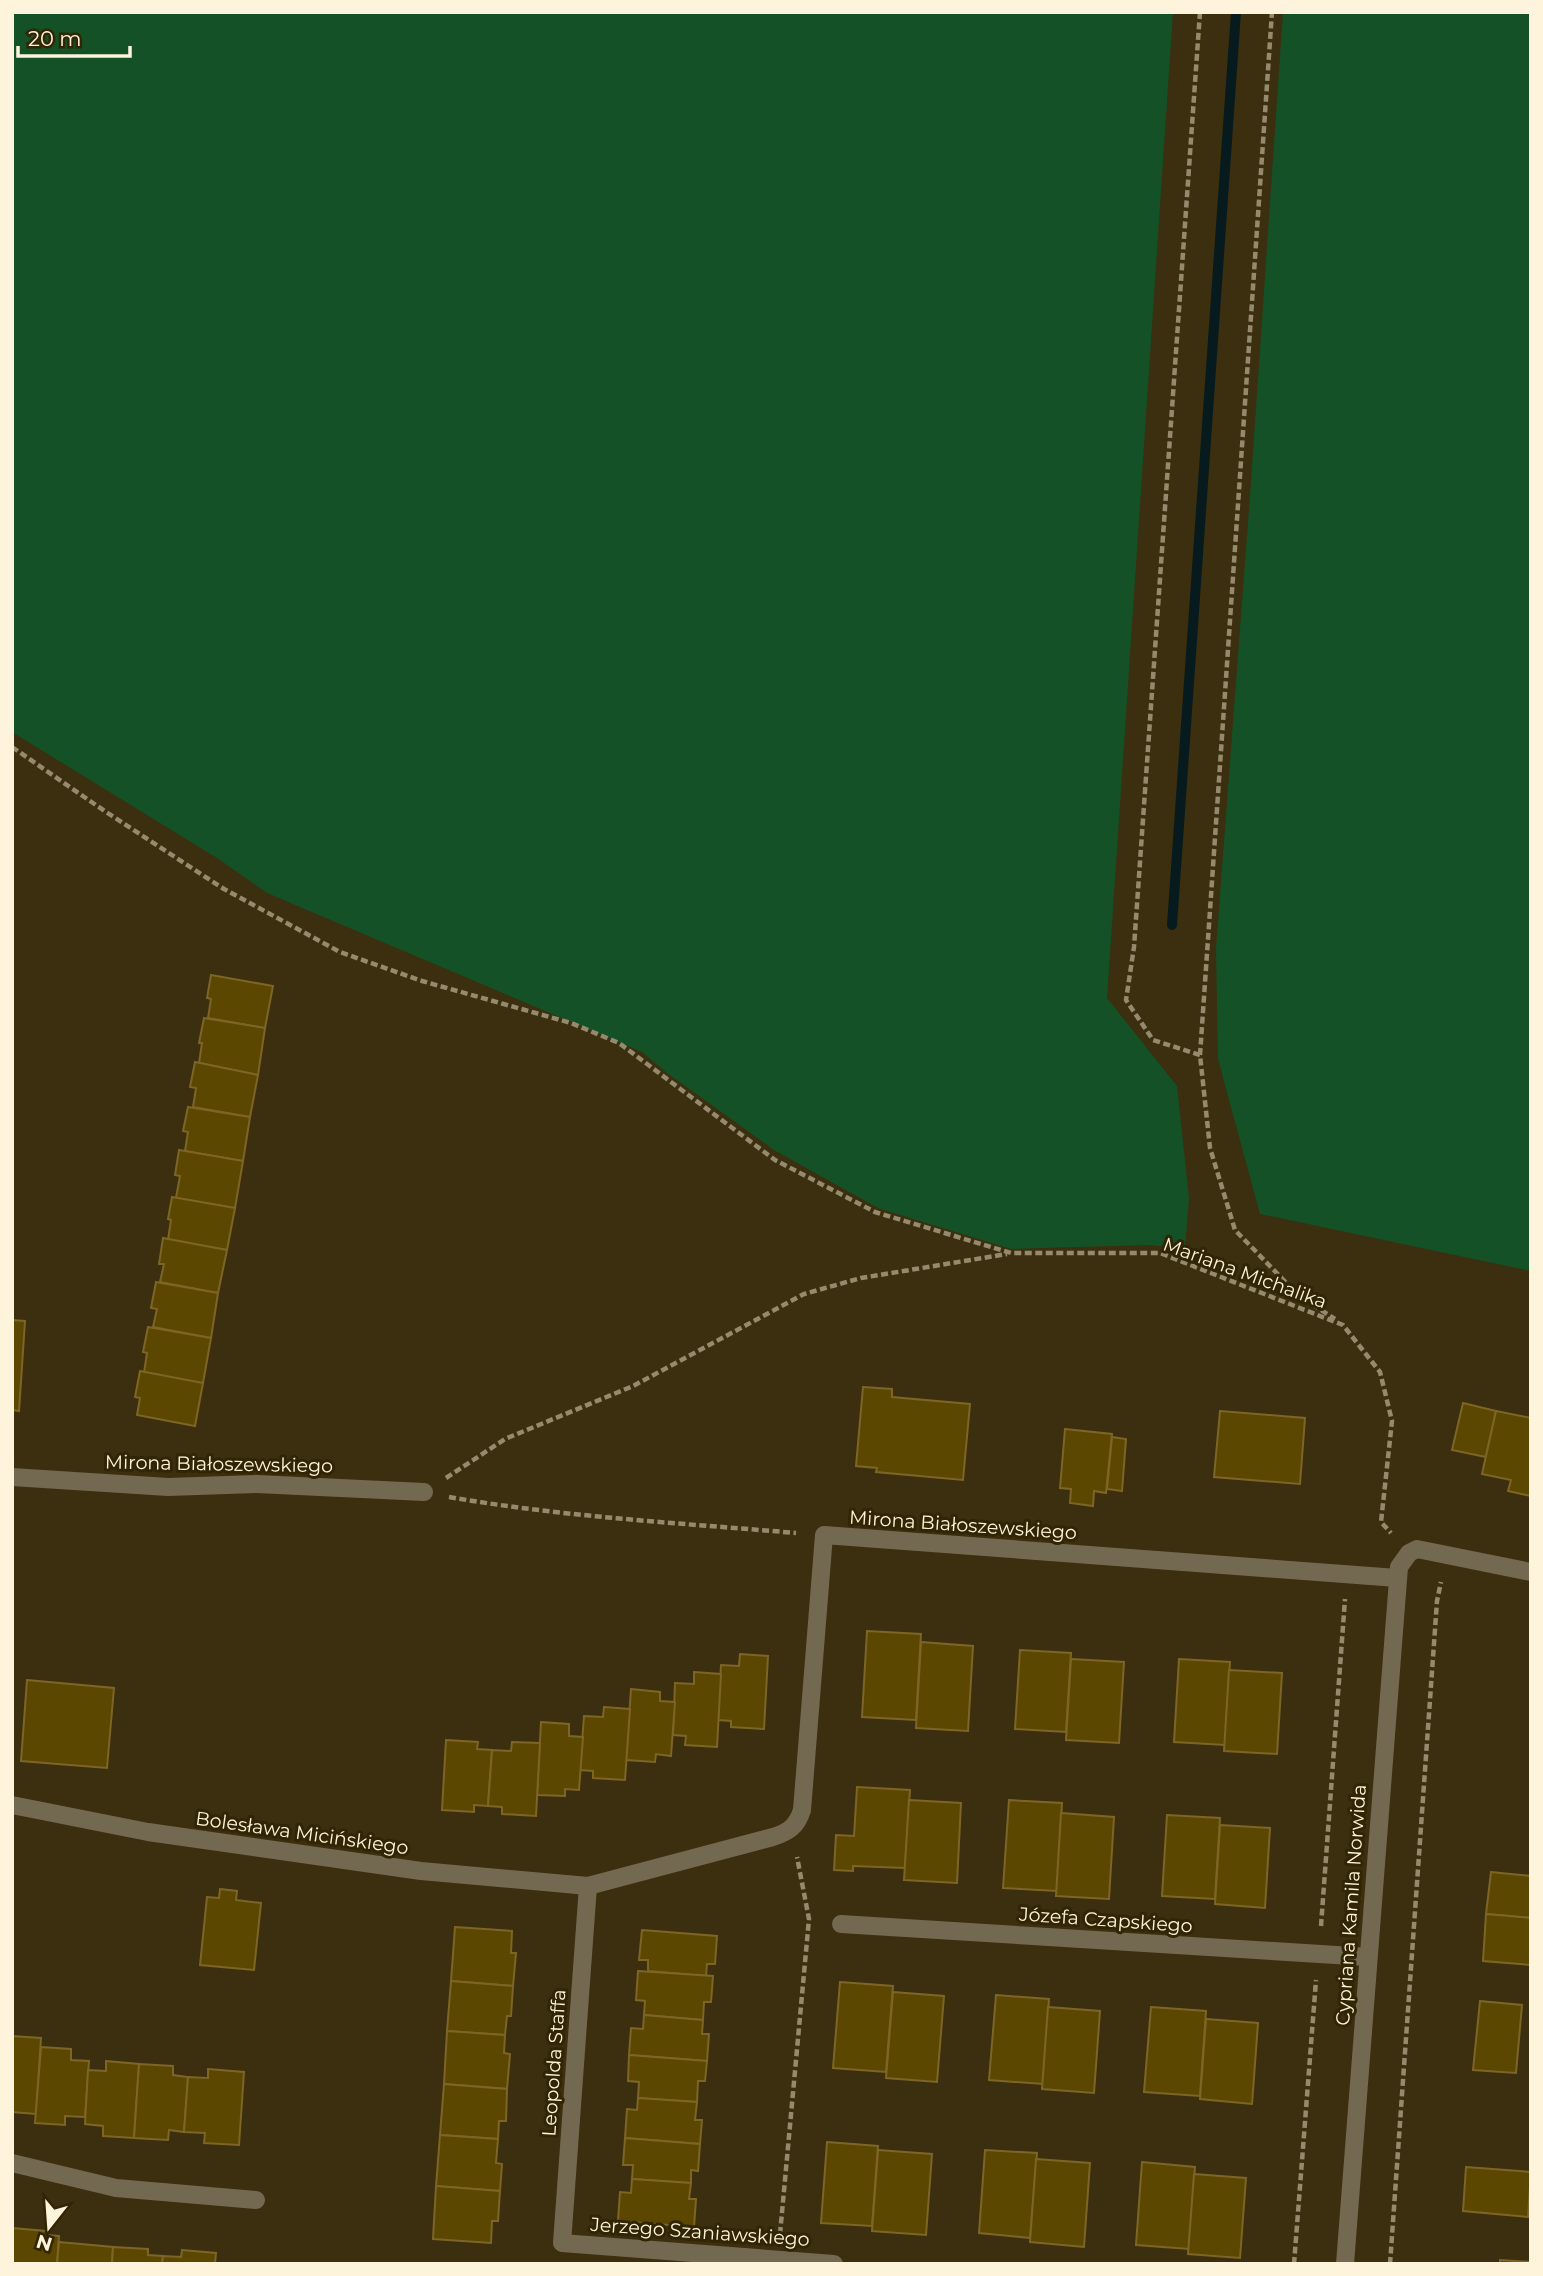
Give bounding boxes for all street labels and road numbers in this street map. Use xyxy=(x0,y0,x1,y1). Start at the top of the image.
street label: Mariana Michalika xyxy=(1160,1233,1330,1313)
street label: Mirona Białoszewskiego xyxy=(105,1451,333,1477)
street label: Mirona Białoszewskiego xyxy=(848,1506,1078,1544)
street label: Cypriana Kamila Norwida xyxy=(1331,1784,1371,2026)
street label: Bolesława Micińskiego xyxy=(194,1807,410,1859)
street label: Józefa Czapskiego xyxy=(1018,1902,1194,1938)
street label: Leopolda Staffa xyxy=(537,1989,571,2137)
street label: Jerzego Szaniawskiego xyxy=(589,2213,811,2251)

